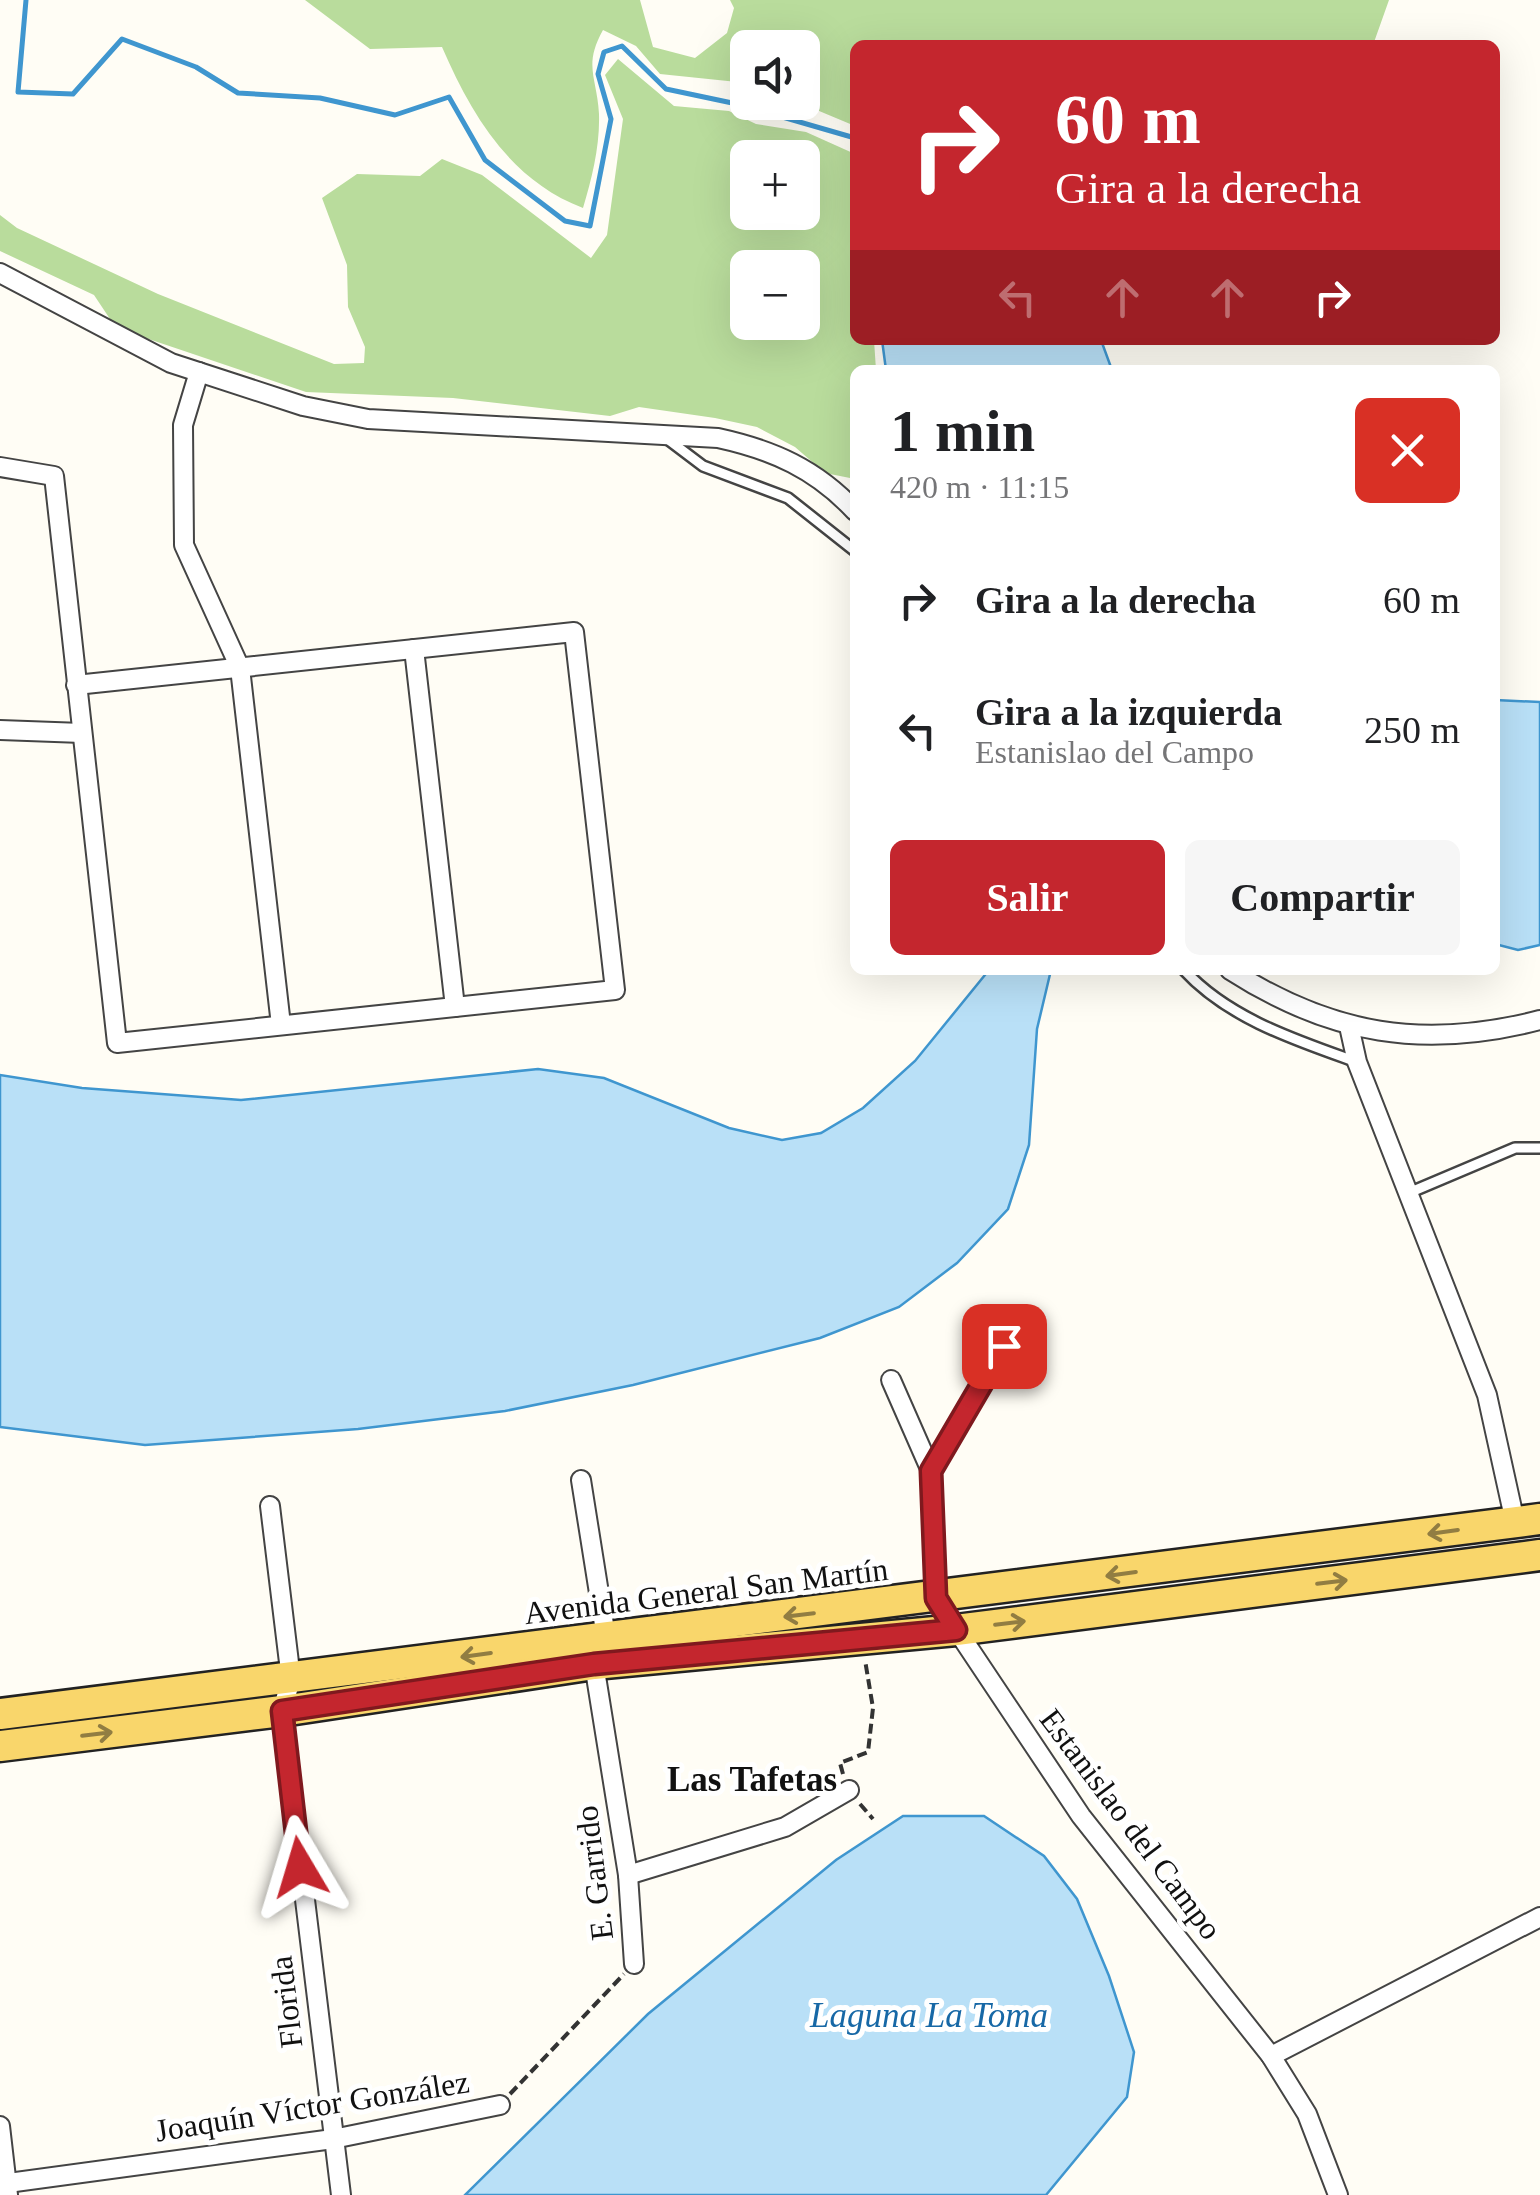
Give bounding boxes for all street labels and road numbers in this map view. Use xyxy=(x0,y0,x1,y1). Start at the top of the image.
street label: Avenida General San Martín xyxy=(522,1551,890,1631)
street label: Estanislao del Campo xyxy=(1033,1702,1229,1946)
street label: E. Garrido xyxy=(568,1804,620,1942)
street label: Florida xyxy=(263,1954,309,2050)
street label: Joaquín Víctor González xyxy=(152,2063,472,2149)

